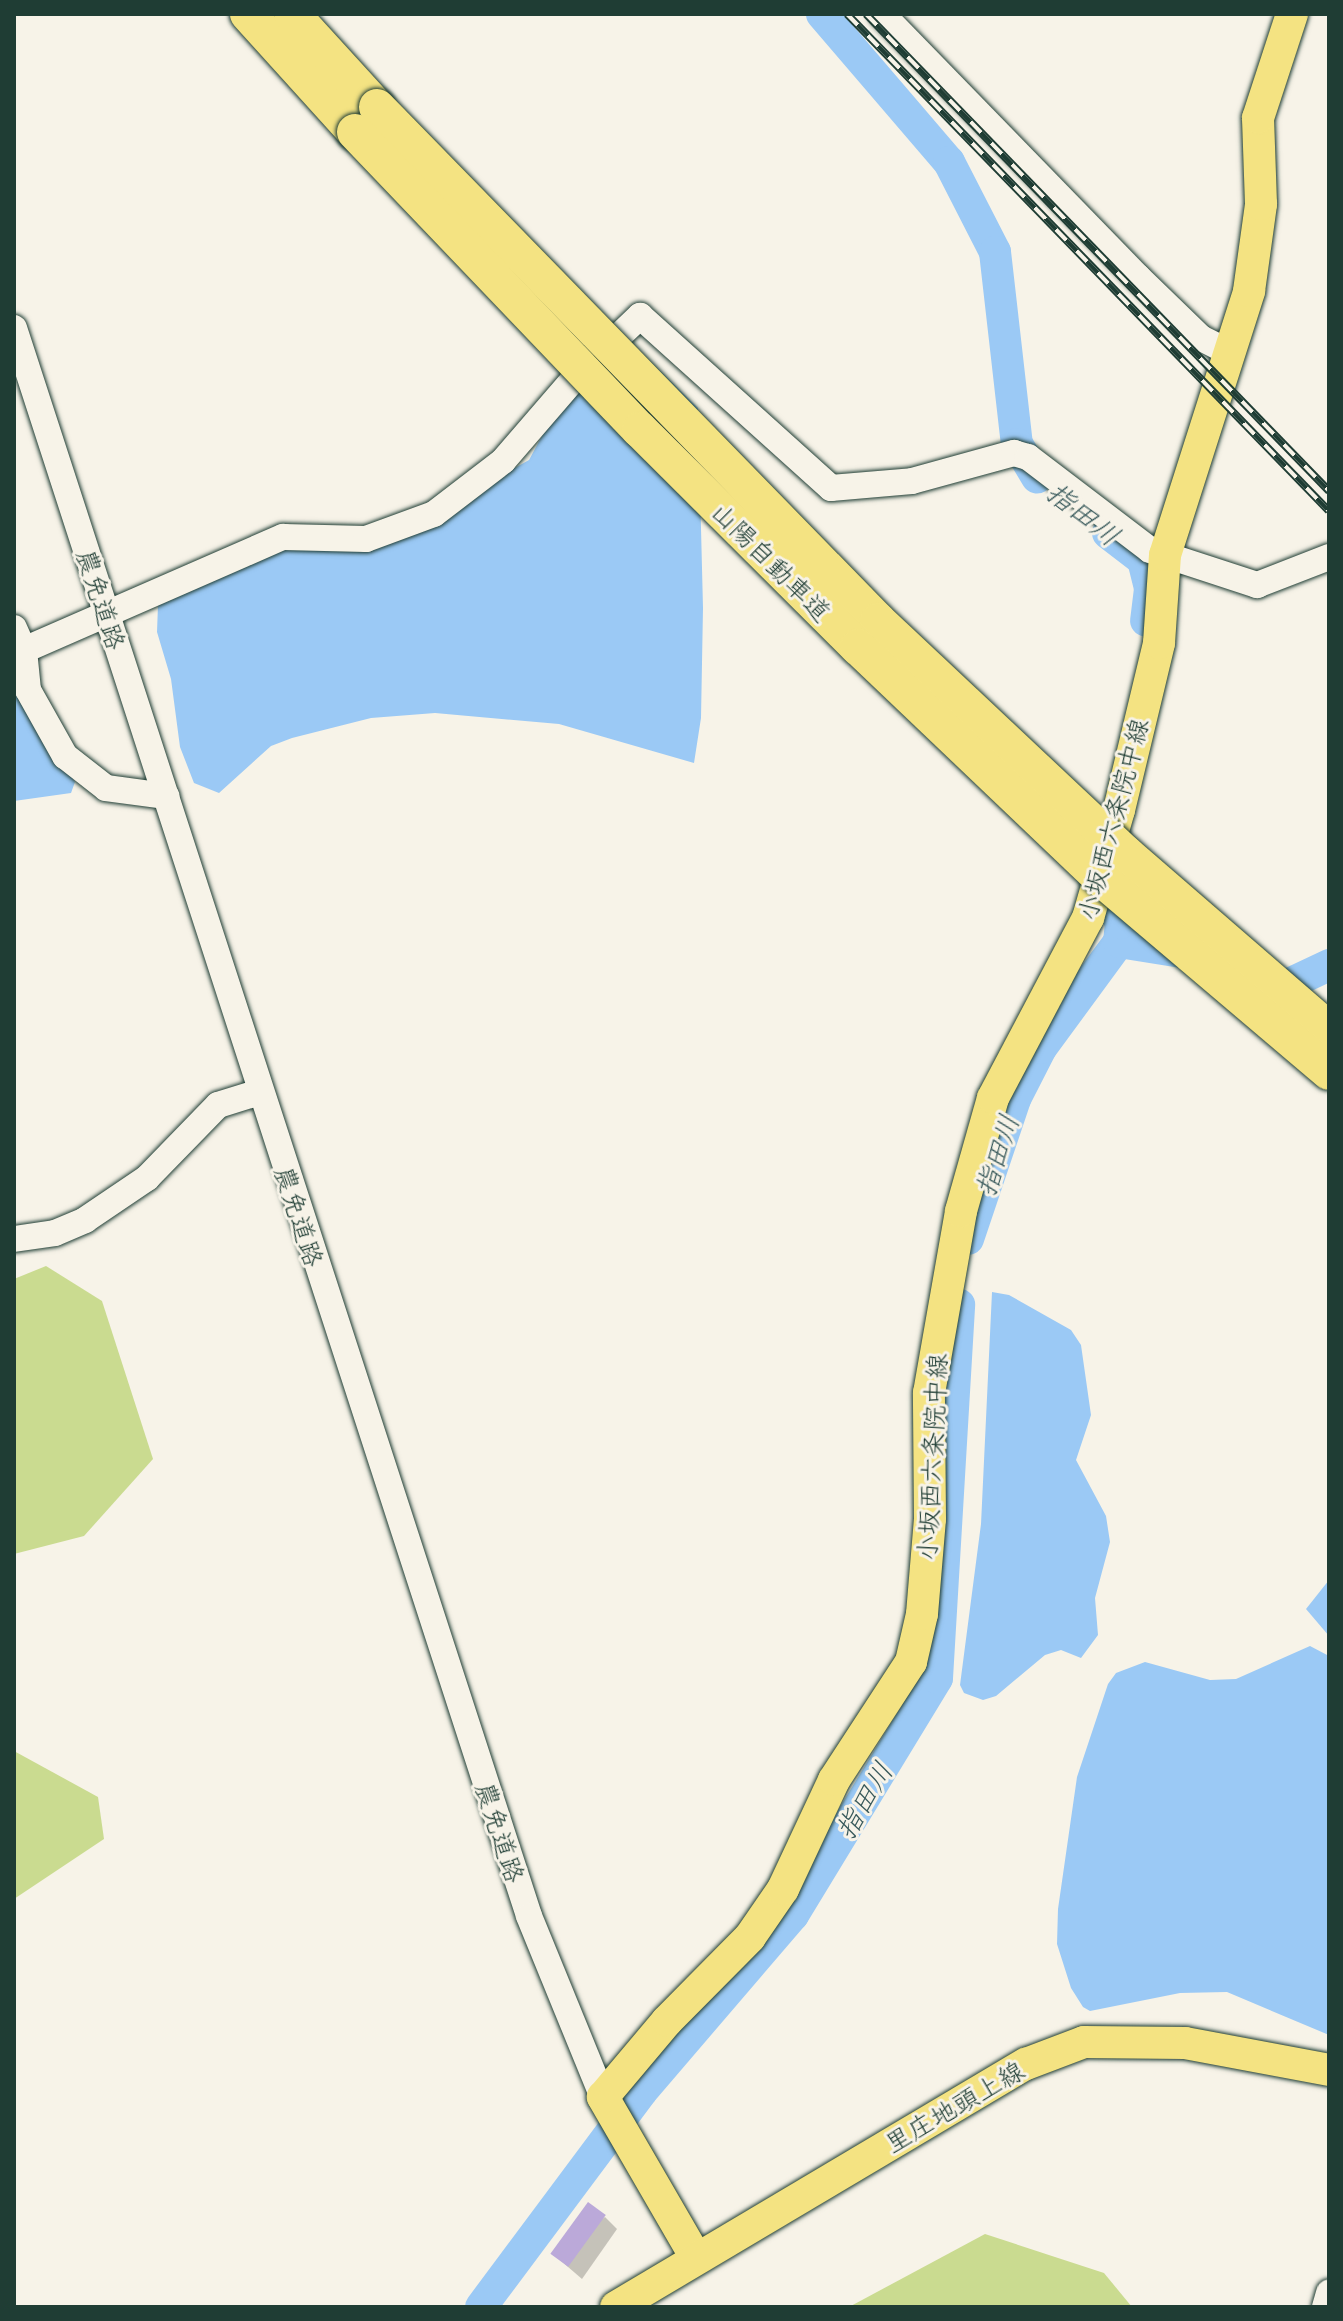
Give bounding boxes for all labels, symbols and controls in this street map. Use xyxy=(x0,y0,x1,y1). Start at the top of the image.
water label: 指田川 xyxy=(1041,474,1127,552)
street label: 山陽自動車道 xyxy=(706,495,838,627)
street label: 農免道路 xyxy=(71,545,133,653)
street label: 小坂西六条院中線 xyxy=(1070,715,1154,923)
water label: 指田川 xyxy=(967,1110,1025,1200)
street label: 農免道路 xyxy=(269,1162,331,1270)
street label: 小坂西六条院中線 xyxy=(910,1352,952,1562)
water label: 指田川 xyxy=(827,1755,899,1845)
street label: 農免道路 xyxy=(470,1778,532,1886)
street label: 里庄地頭上線 xyxy=(879,2053,1029,2159)

